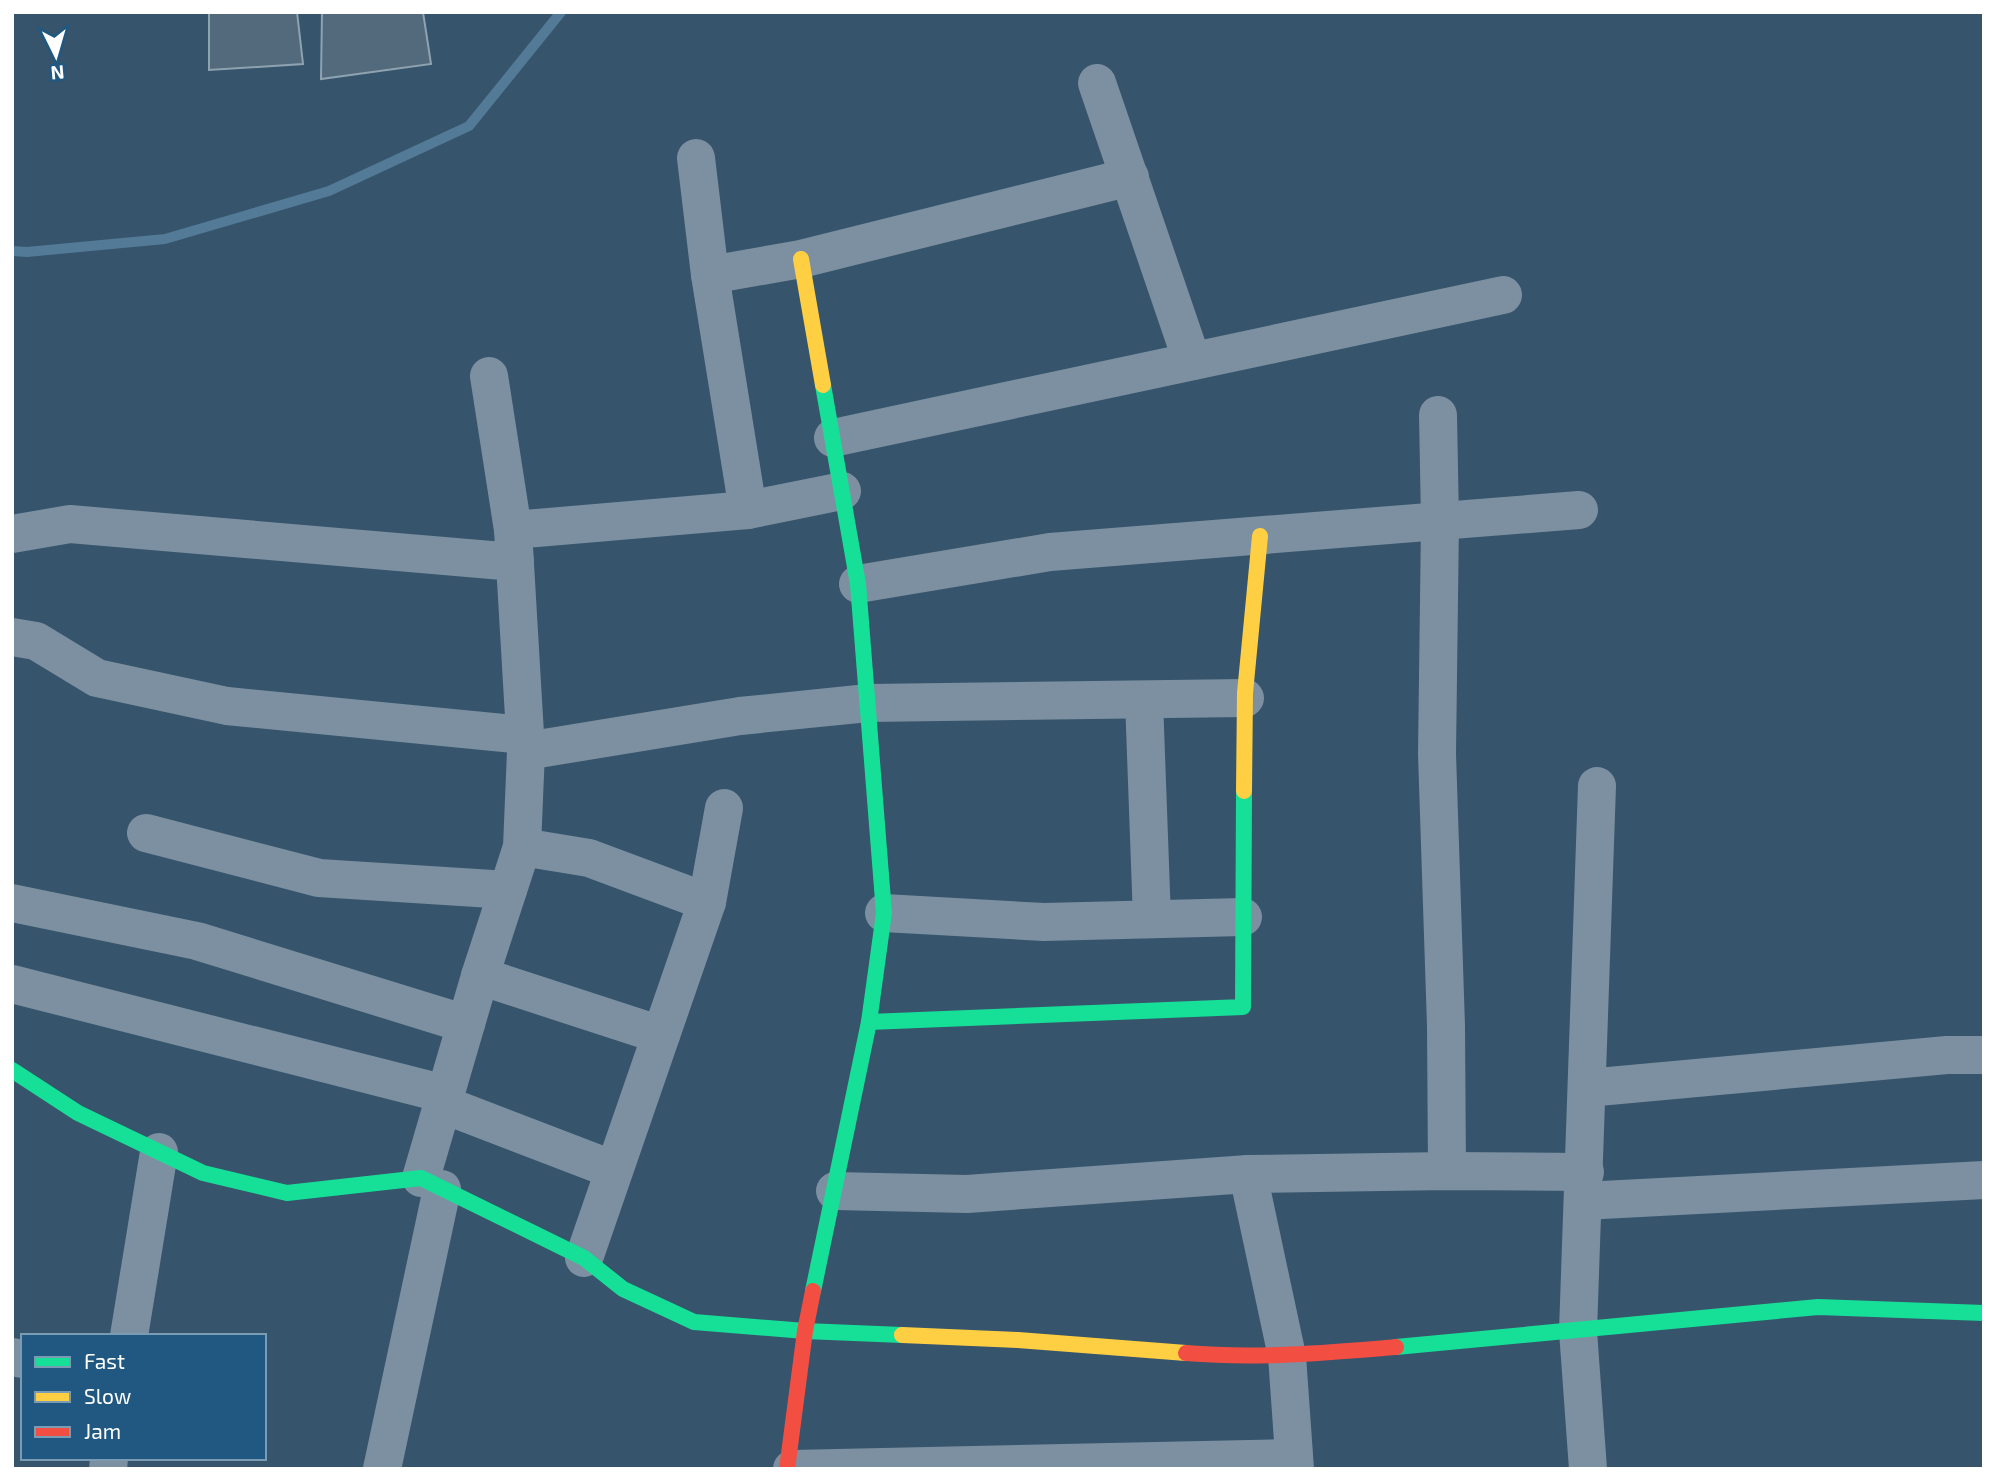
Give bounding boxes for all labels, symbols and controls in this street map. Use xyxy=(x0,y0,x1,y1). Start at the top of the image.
north arrow xyxy=(21,21,91,91)
text: N xyxy=(50,61,65,85)
legend xyxy=(21,1334,266,1460)
text: Fast xyxy=(84,1348,125,1373)
text: Slow xyxy=(84,1383,131,1408)
text: Jam xyxy=(84,1418,121,1443)

